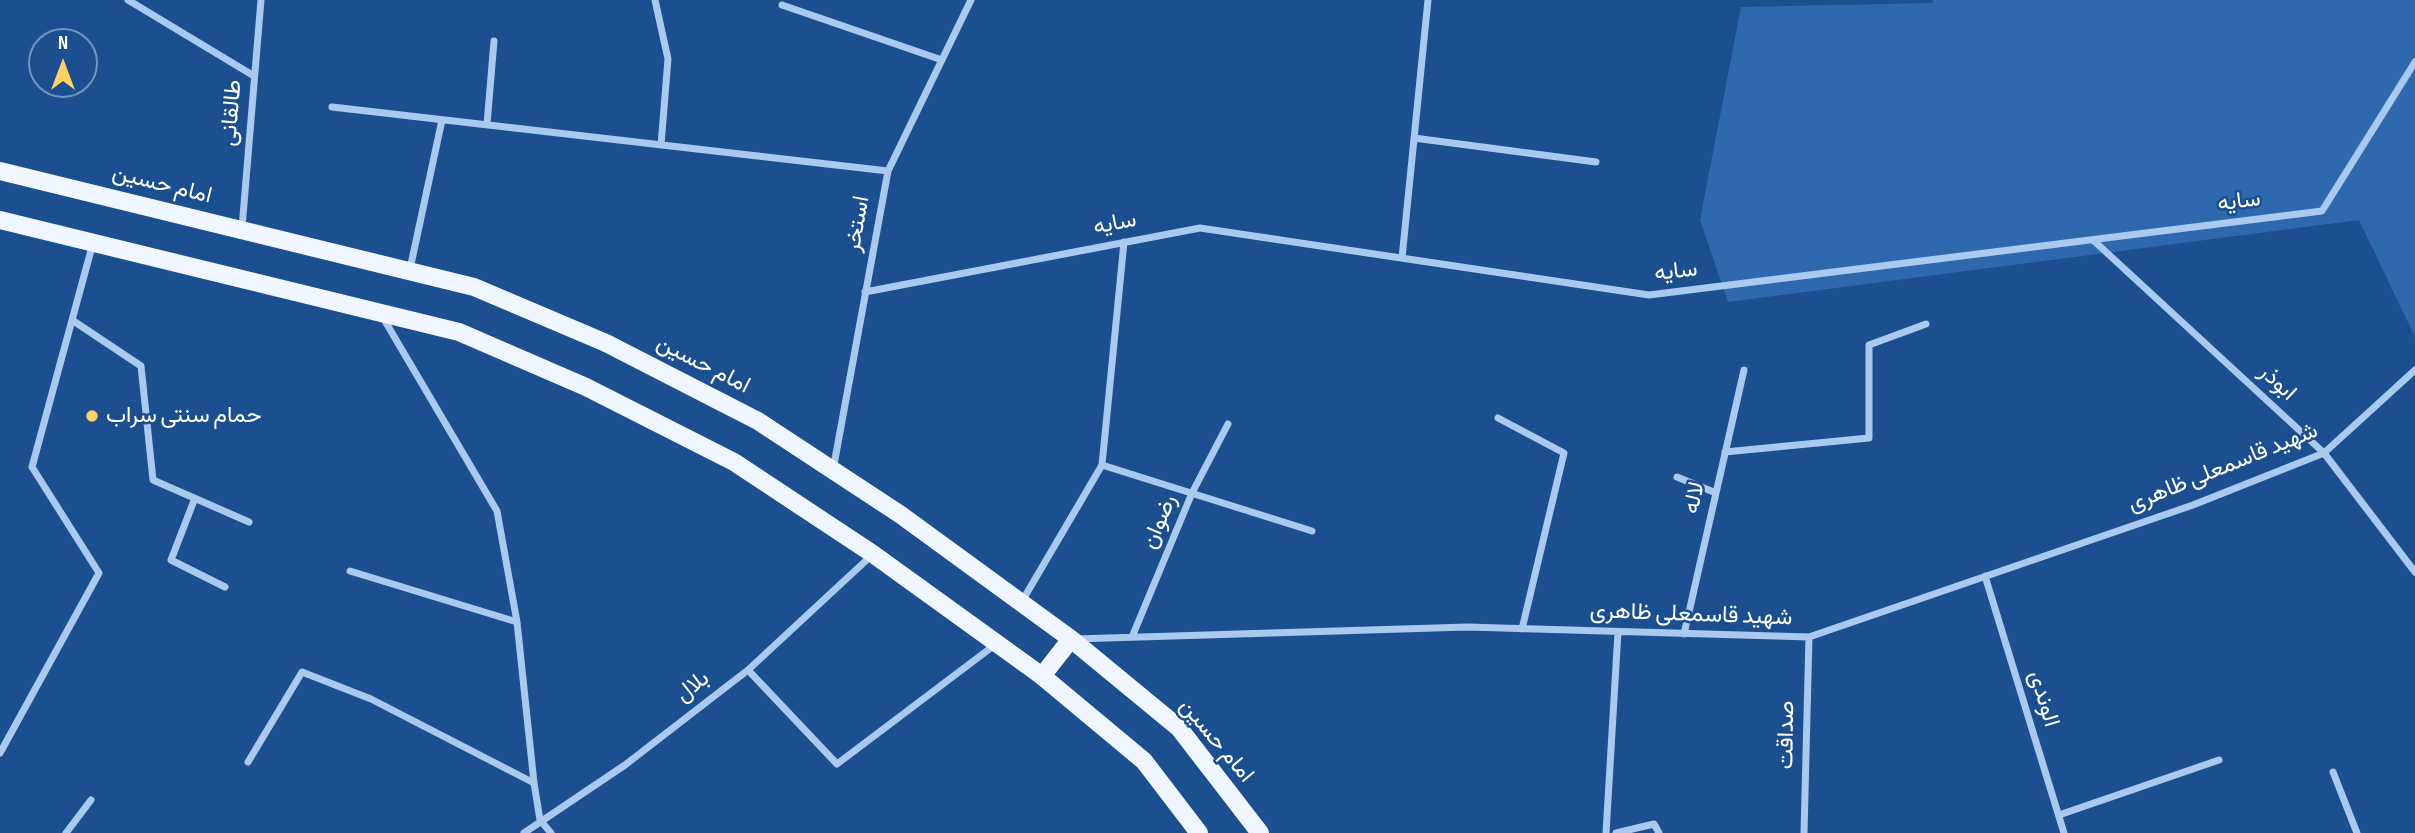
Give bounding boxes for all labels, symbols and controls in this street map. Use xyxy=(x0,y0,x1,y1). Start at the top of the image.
north arrow xyxy=(28,28,98,98)
text: N xyxy=(58,32,68,55)
street label: طالقانی xyxy=(215,79,249,147)
street label: امام حسین xyxy=(109,159,215,211)
street label: سایه xyxy=(2216,186,2262,218)
street label: استخر xyxy=(840,194,876,254)
street label: سایه xyxy=(1091,206,1139,242)
street label: سایه xyxy=(1653,256,1699,288)
street label: امام حسین xyxy=(652,330,754,400)
street label: ابوذر xyxy=(2253,359,2301,407)
place label: حمام سنتی سراب xyxy=(106,402,262,430)
marker: حمام سنتی سراب xyxy=(84,408,100,424)
street label: شهید قاسمعلی ظاهری xyxy=(2124,417,2322,519)
street label: لاله xyxy=(1678,479,1712,517)
street label: رضوان xyxy=(1136,491,1184,553)
street label: شهید قاسمعلی ظاهری xyxy=(1589,598,1793,632)
street label: بلال xyxy=(671,665,715,709)
street label: الوندی xyxy=(2021,668,2065,730)
street label: امام حسین xyxy=(1173,693,1259,789)
street label: صداقت xyxy=(1773,700,1801,770)

